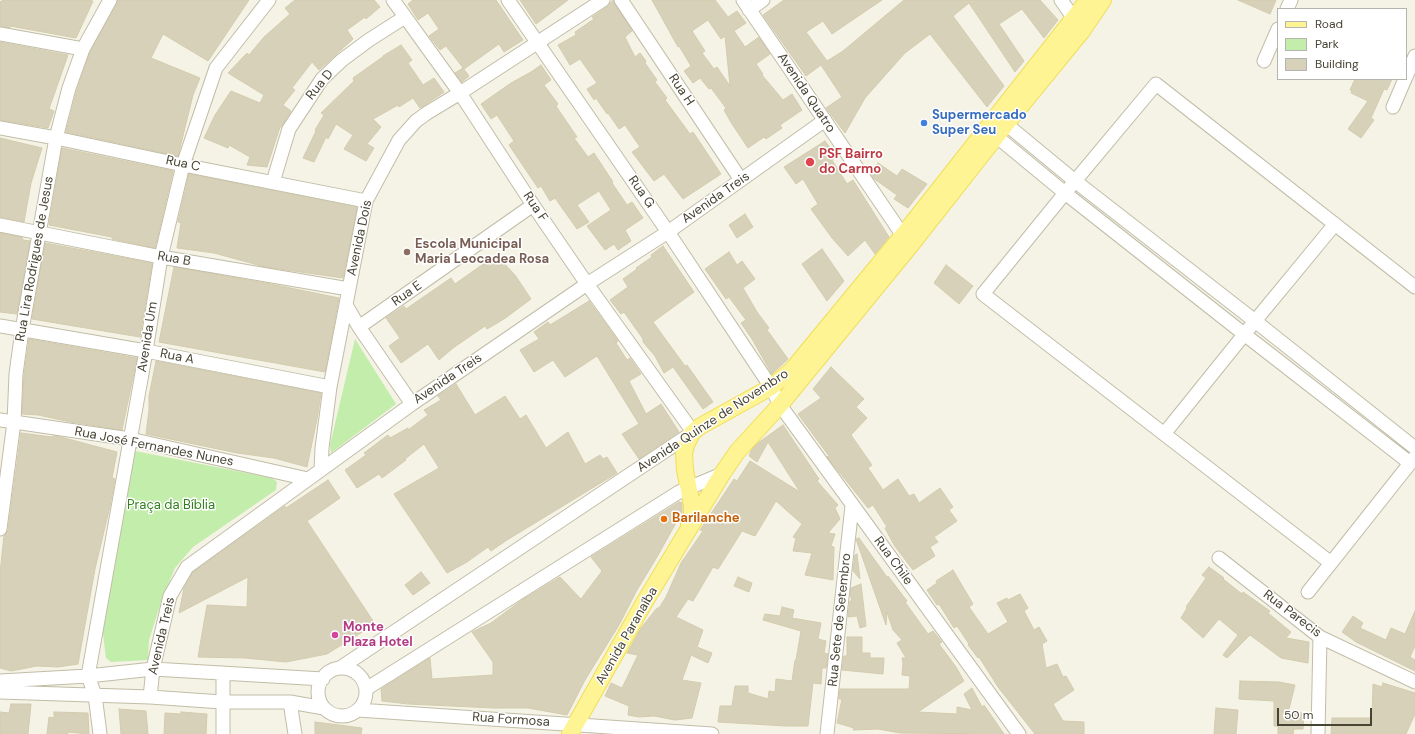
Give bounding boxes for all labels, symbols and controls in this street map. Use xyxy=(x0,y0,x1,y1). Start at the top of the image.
legend xyxy=(1277,8,1407,80)
text: Road xyxy=(1315,16,1343,32)
text: Park xyxy=(1315,36,1339,52)
street label: Avenida Quatro xyxy=(774,50,838,136)
text: Building xyxy=(1315,56,1359,72)
street label: Rua D xyxy=(303,67,337,103)
street label: Rua H xyxy=(665,71,697,109)
place label: Supermercado Super Seu xyxy=(932,108,1027,139)
marker: Supermercado Super Seu xyxy=(919,118,929,128)
place label: PSF Bairro do Carmo xyxy=(819,147,883,178)
street label: Rua C xyxy=(164,153,202,175)
marker: PSF Bairro do Carmo xyxy=(804,156,816,168)
street label: Avenida Treis xyxy=(679,169,753,227)
street label: Rua G xyxy=(624,173,658,211)
street label: Rua Lira Rodrigues de Jesus xyxy=(13,175,57,343)
street label: Rua F xyxy=(519,189,551,225)
street label: Avenida Dois xyxy=(344,199,376,277)
place label: Escola Municipal Maria Leocadea Rosa xyxy=(415,237,549,268)
marker: Escola Municipal Maria Leocadea Rosa xyxy=(402,247,412,257)
street label: Rua B xyxy=(156,248,192,270)
street label: Rua E xyxy=(389,278,425,310)
street label: Avenida Um xyxy=(135,301,161,373)
street label: Rua A xyxy=(159,346,195,368)
street label: Avenida Treis xyxy=(411,350,485,408)
street label: Avenida Quinze de Novembro xyxy=(634,366,792,476)
street label: Rua José Fernandes Nunes xyxy=(73,424,235,470)
park label: Praça da Bíblia xyxy=(127,498,215,514)
place label: Barilanche xyxy=(672,511,740,527)
marker: Barilanche xyxy=(659,514,669,524)
street label: Rua Chile xyxy=(870,534,916,588)
street label: Rua Sete de Setembro xyxy=(825,552,855,688)
street label: Avenida Paranaíba xyxy=(593,584,661,688)
street label: Rua Parecis xyxy=(1260,587,1324,641)
street label: Avenida Treis xyxy=(145,596,179,676)
place label: Monte Plaza Hotel xyxy=(343,620,413,651)
marker: Monte Plaza Hotel xyxy=(330,630,340,640)
scale bar xyxy=(1279,700,1374,726)
text: 50 m xyxy=(1284,707,1313,723)
street label: Rua Formosa xyxy=(472,710,550,730)

